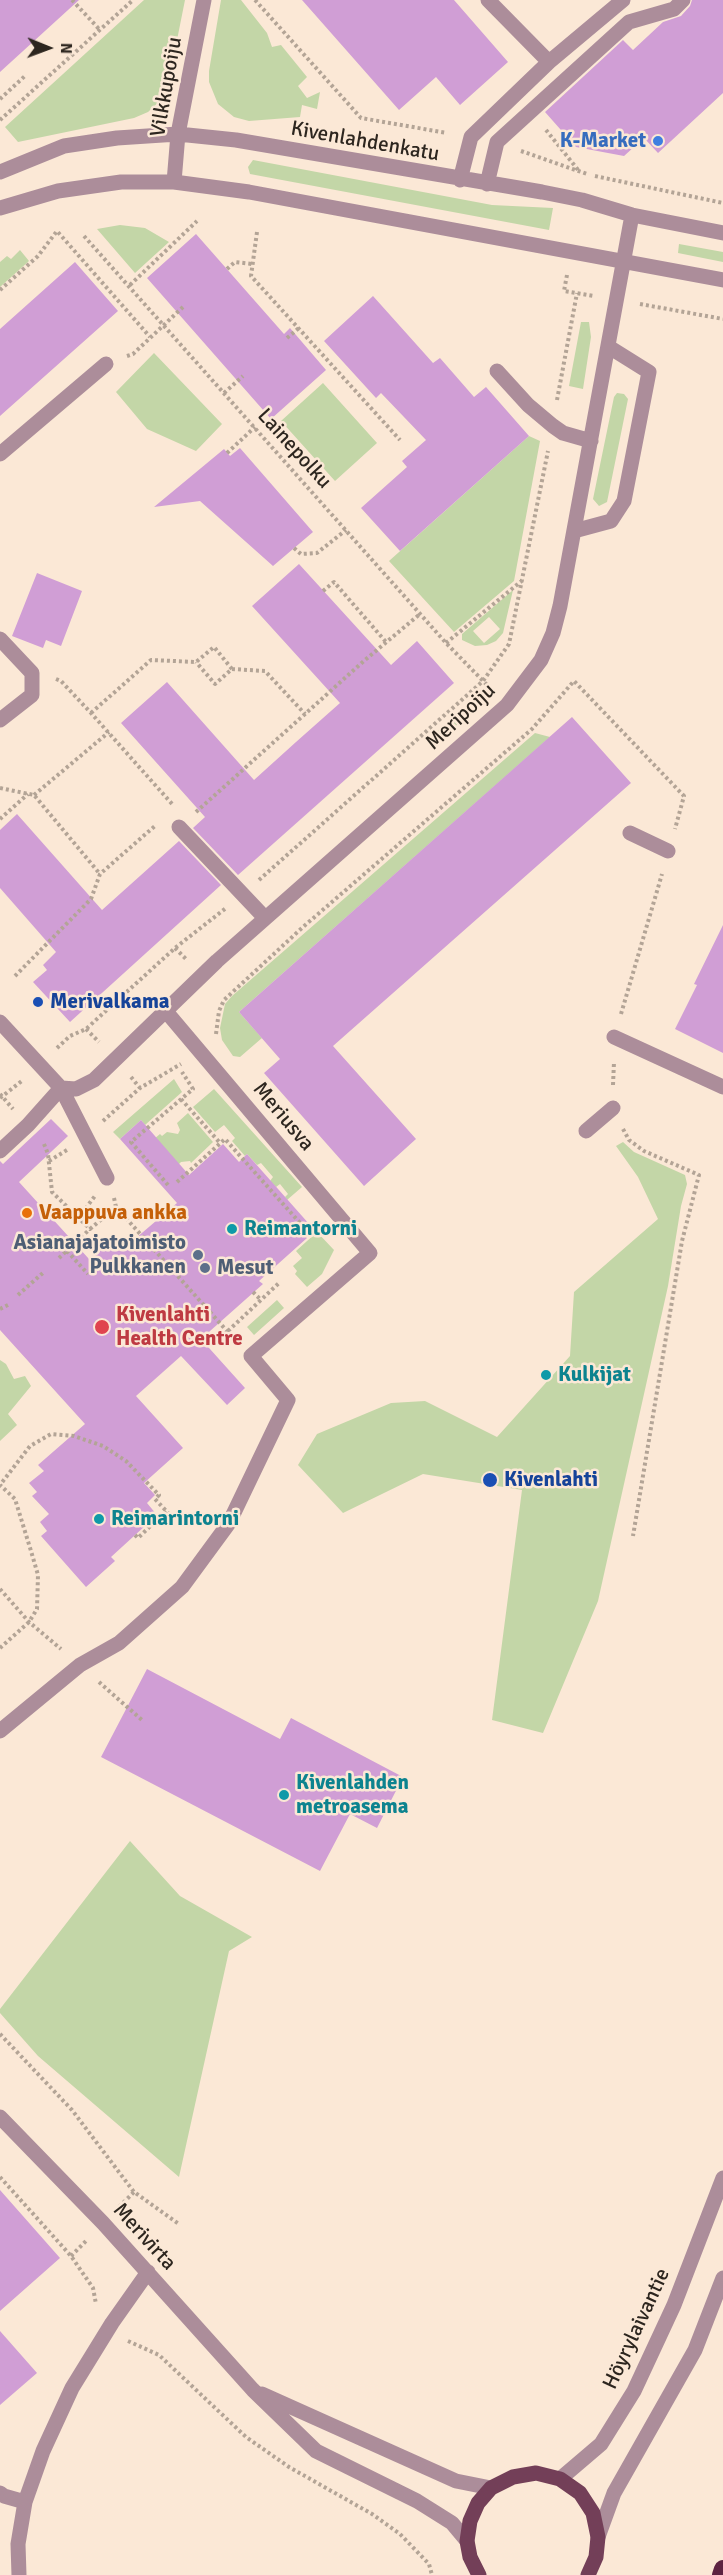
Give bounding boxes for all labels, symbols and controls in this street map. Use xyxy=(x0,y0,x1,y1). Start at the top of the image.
north arrow xyxy=(18,18,78,78)
street label: Vilkkupoiju xyxy=(146,35,188,139)
text: N xyxy=(56,43,76,54)
street label: Kivenlahdenkatu xyxy=(289,117,441,167)
place label: K-Market xyxy=(560,128,646,154)
marker: K-Market xyxy=(651,134,665,148)
street label: Lainepolku xyxy=(252,404,336,494)
street label: Meripoiju xyxy=(421,678,501,756)
place label: Merivalkama xyxy=(50,989,170,1015)
marker: Merivalkama xyxy=(31,995,45,1009)
street label: Meriusva xyxy=(247,1077,319,1157)
place label: Vaappuva ankka xyxy=(39,1200,187,1226)
marker: Vaappuva ankka xyxy=(20,1206,34,1220)
place label: Reimantorni xyxy=(244,1216,357,1242)
marker: Reimantorni xyxy=(225,1222,239,1236)
place label: Asianajajatoimisto Pulkkanen xyxy=(13,1230,186,1280)
marker: Asianajajatoimisto Pulkkanen xyxy=(191,1248,205,1262)
place label: Mesut xyxy=(217,1255,274,1281)
marker: Mesut xyxy=(198,1261,212,1275)
place label: Kivenlahti Health Centre xyxy=(116,1302,243,1352)
marker: Kivenlahti Health Centre xyxy=(93,1318,111,1336)
place label: Kulkijat xyxy=(558,1362,631,1388)
marker: Kulkijat xyxy=(539,1368,553,1382)
place label: Kivenlahti xyxy=(504,1467,598,1493)
marker: Kivenlahti xyxy=(481,1471,499,1489)
place label: Reimarintorni xyxy=(111,1506,239,1532)
marker: Reimarintorni xyxy=(92,1512,106,1526)
place label: Kivenlahden metroasema xyxy=(296,1770,409,1820)
marker: Kivenlahden metroasema xyxy=(277,1788,291,1802)
street label: Merivirta xyxy=(107,2198,181,2276)
street label: Höyrylaivantie xyxy=(598,2265,676,2393)

